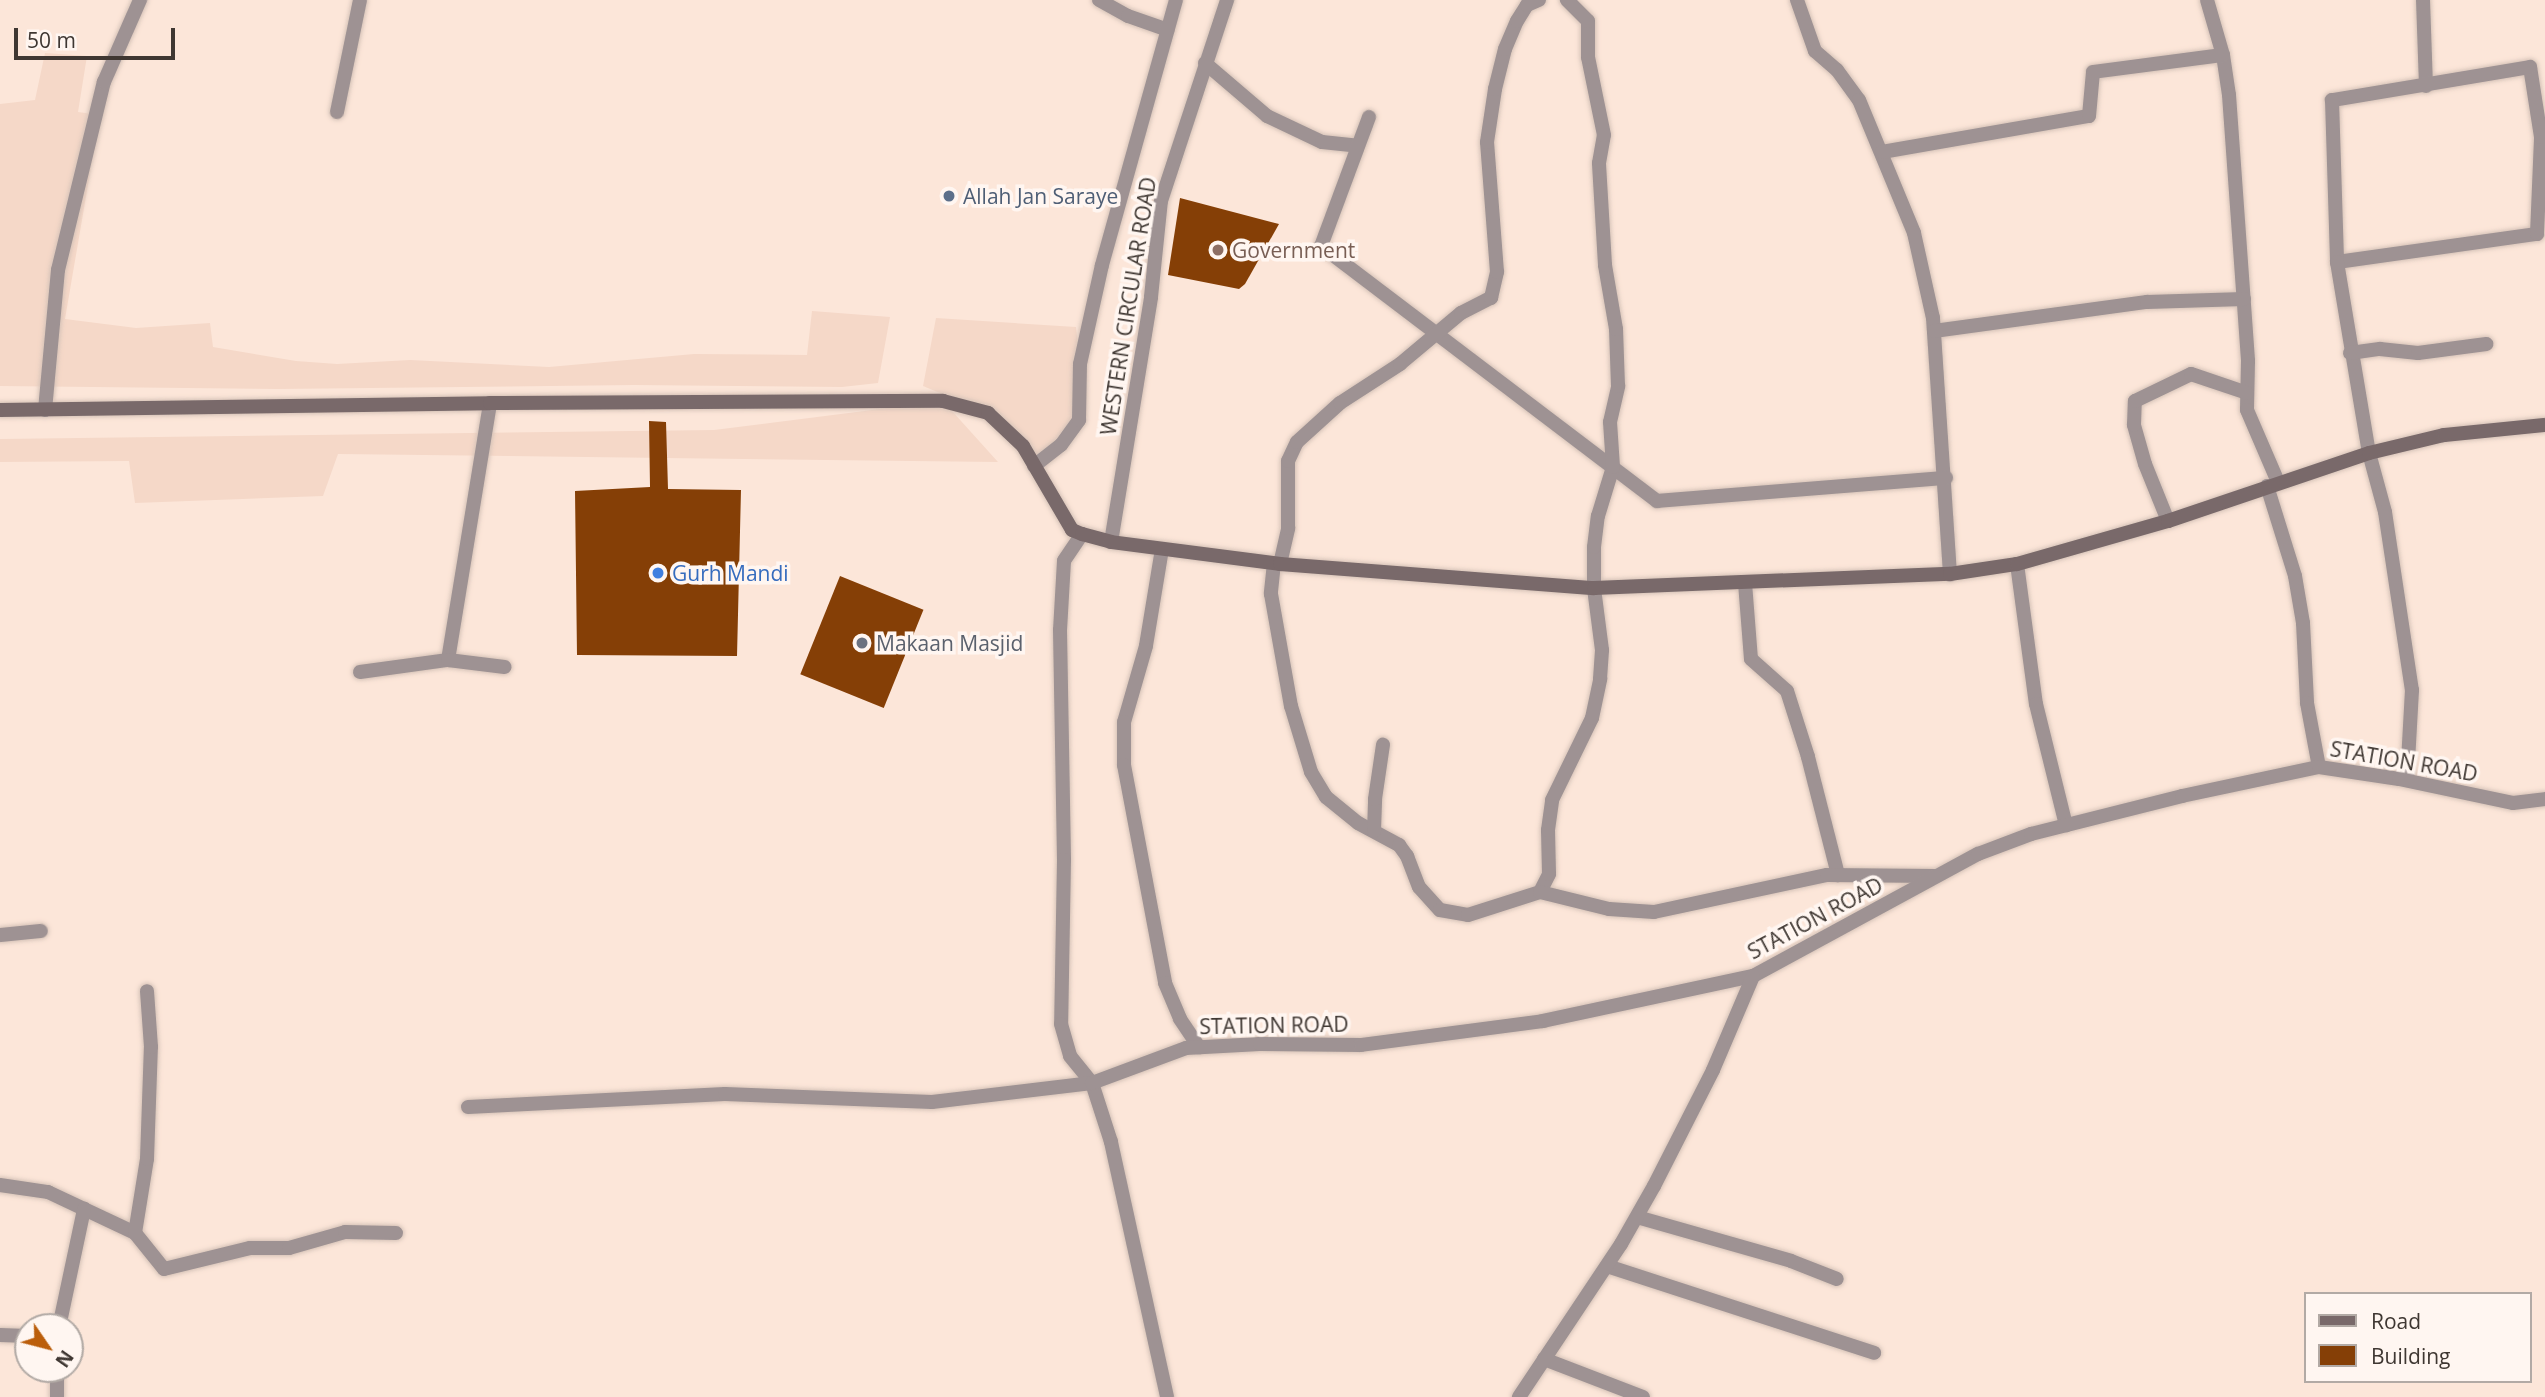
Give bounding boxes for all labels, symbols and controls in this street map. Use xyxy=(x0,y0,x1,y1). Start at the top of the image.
scale bar xyxy=(18,14,178,58)
text: 50 m xyxy=(27,26,76,54)
street label: WESTERN CIRCULAR ROAD xyxy=(1095,175,1161,437)
place label: Allah Jan Saraye xyxy=(963,183,1118,209)
marker: Allah Jan Saraye xyxy=(941,188,957,204)
place label: Government xyxy=(1232,237,1355,263)
marker: Government xyxy=(1210,242,1226,258)
place label: Gurh Mandi xyxy=(672,560,789,586)
marker: Gurh Mandi xyxy=(650,565,666,581)
place label: Makaan Masjid xyxy=(876,630,1023,656)
marker: Makaan Masjid xyxy=(854,635,870,651)
street label: STATION ROAD xyxy=(2328,736,2480,786)
street label: STATION ROAD xyxy=(1743,872,1887,964)
street label: STATION ROAD xyxy=(1199,1011,1349,1039)
legend xyxy=(2304,1292,2531,1383)
text: Road xyxy=(2371,1307,2421,1335)
north arrow xyxy=(14,1313,84,1383)
text: Building xyxy=(2371,1342,2450,1370)
text: N xyxy=(49,1345,80,1373)

